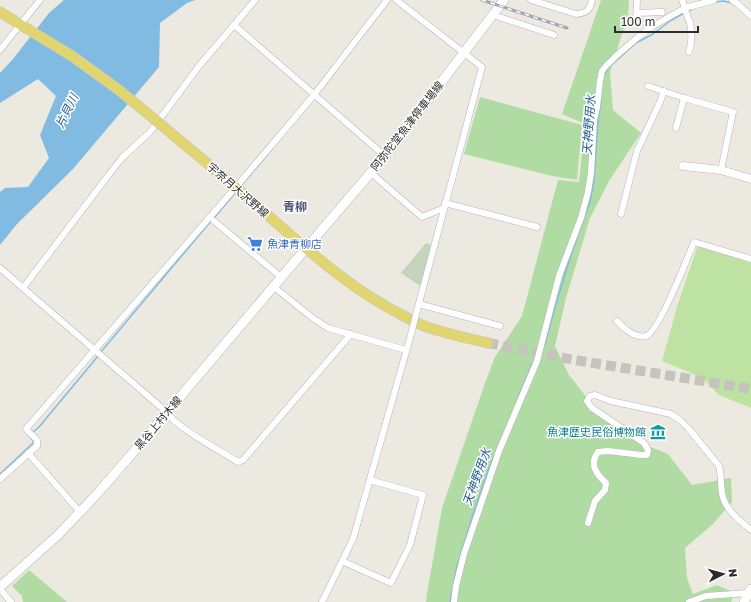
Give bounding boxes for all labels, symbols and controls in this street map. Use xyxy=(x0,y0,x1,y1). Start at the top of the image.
scale bar xyxy=(615,8,698,34)
text: 100 m xyxy=(621,14,655,29)
street label: 阿弥陀堂魚津停車場線 xyxy=(368,78,446,173)
water label: 片貝川 xyxy=(52,90,82,130)
water label: 天神野用水 xyxy=(579,93,598,155)
street label: 宇奈月大沢野線 xyxy=(205,159,272,220)
district label: 青柳 xyxy=(283,199,307,214)
supermarket icon: 魚津青柳店 xyxy=(246,235,264,253)
place label: 魚津青柳店 xyxy=(267,237,322,250)
street label: 黒谷上村木線 xyxy=(131,393,184,452)
museum icon: 魚津歴史民俗博物館 xyxy=(649,423,667,441)
place label: 魚津歴史民俗博物館 xyxy=(547,425,646,438)
water label: 天神野用水 xyxy=(459,444,495,508)
north arrow xyxy=(703,554,743,594)
text: N xyxy=(727,568,740,578)

